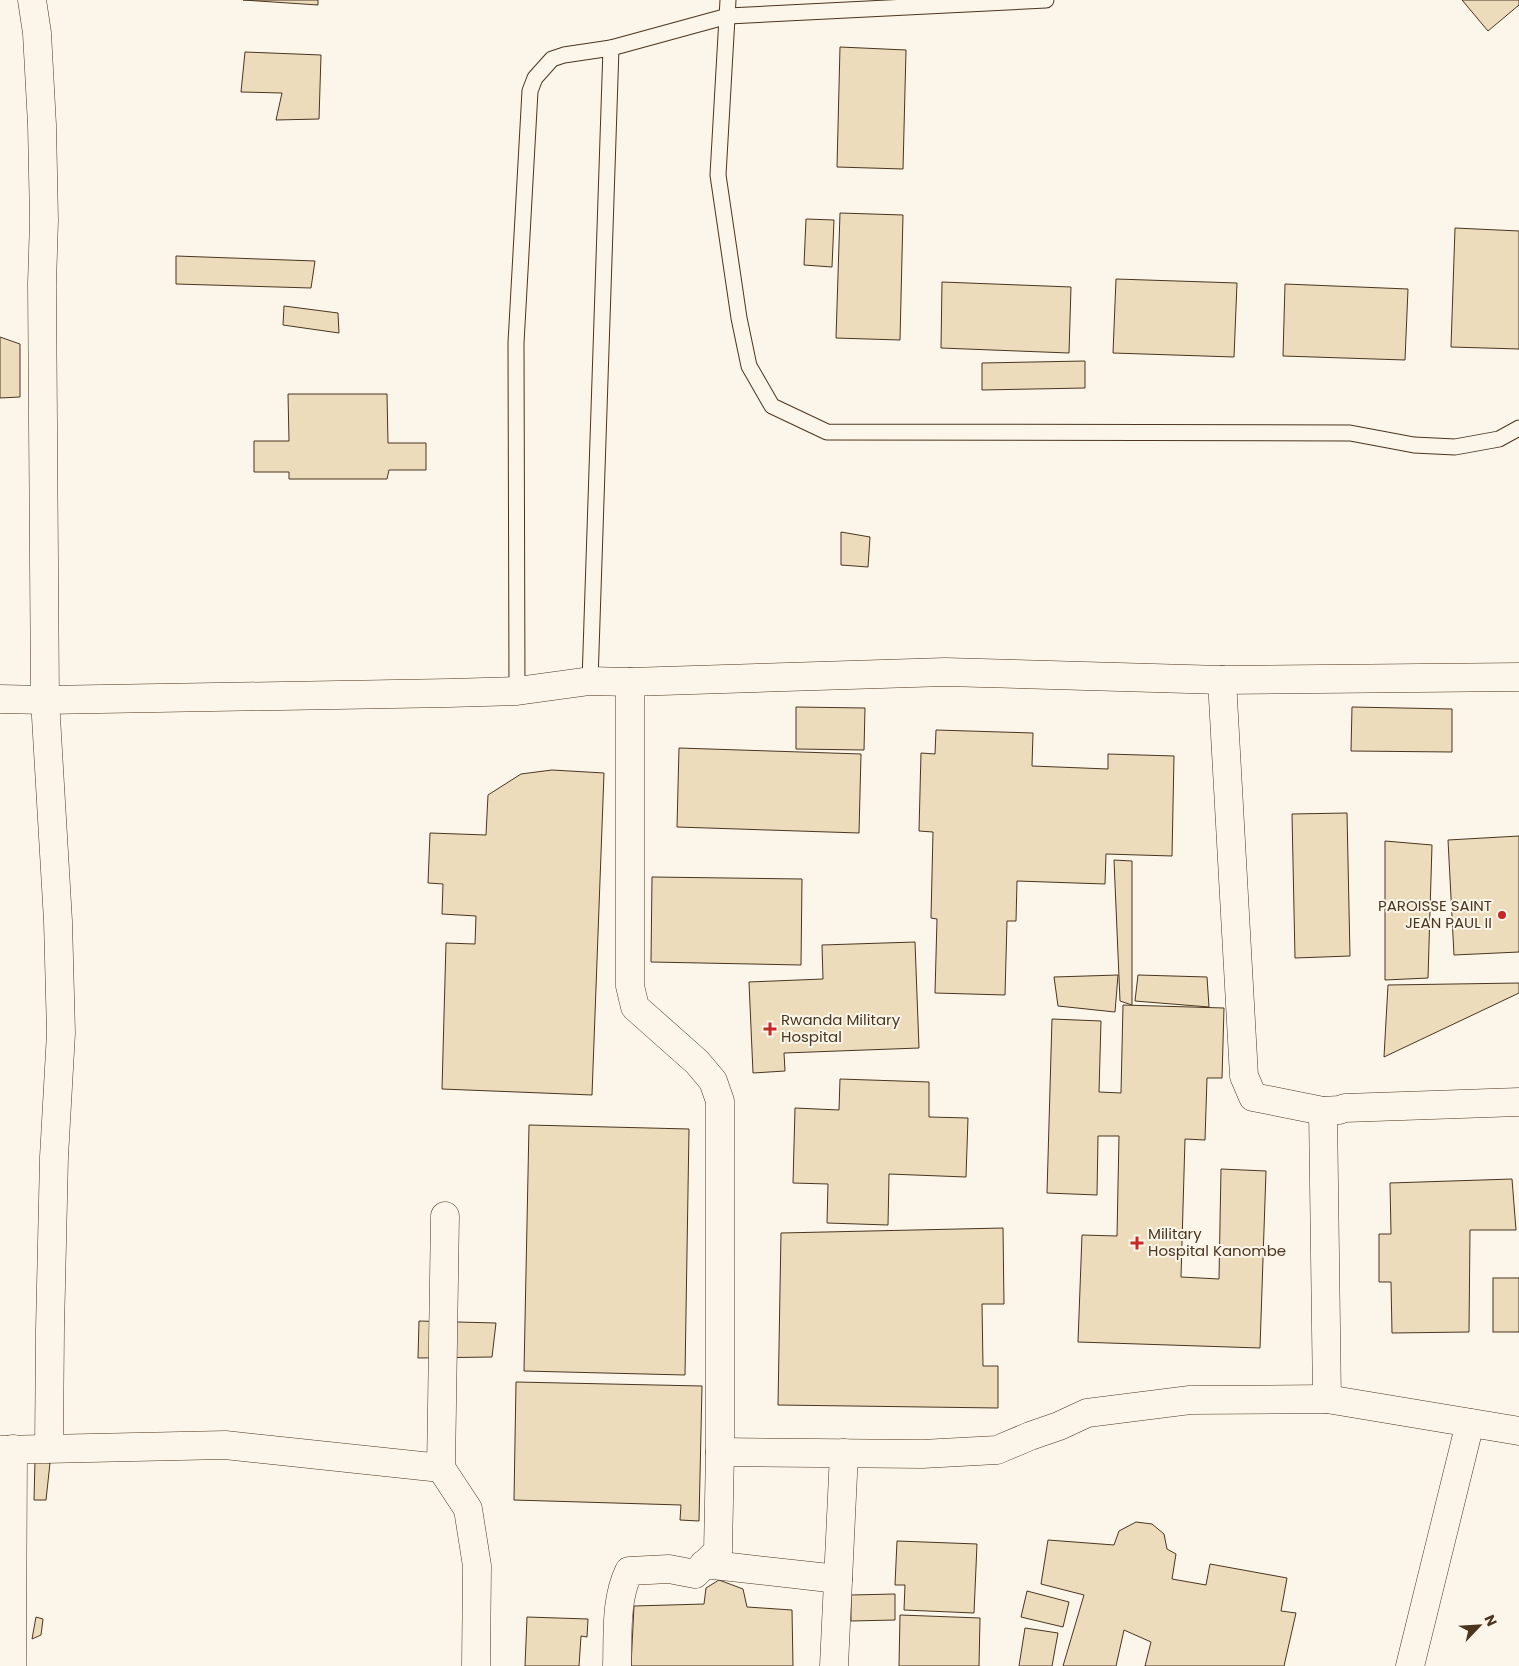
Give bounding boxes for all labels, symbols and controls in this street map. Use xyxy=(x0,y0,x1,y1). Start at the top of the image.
place label: PAROISSE SAINT JEAN PAUL II xyxy=(1378,895,1492,933)
marker: PAROISSE SAINT JEAN PAUL II xyxy=(1496,909,1508,921)
place label: Rwanda Military Hospital xyxy=(781,1009,901,1047)
marker: Rwanda Military Hospital xyxy=(763,1022,777,1036)
place label: Military Hospital Kanombe xyxy=(1148,1223,1286,1261)
marker: Military Hospital Kanombe xyxy=(1130,1236,1144,1250)
north arrow xyxy=(1454,1601,1504,1651)
text: N xyxy=(1479,1612,1502,1630)

